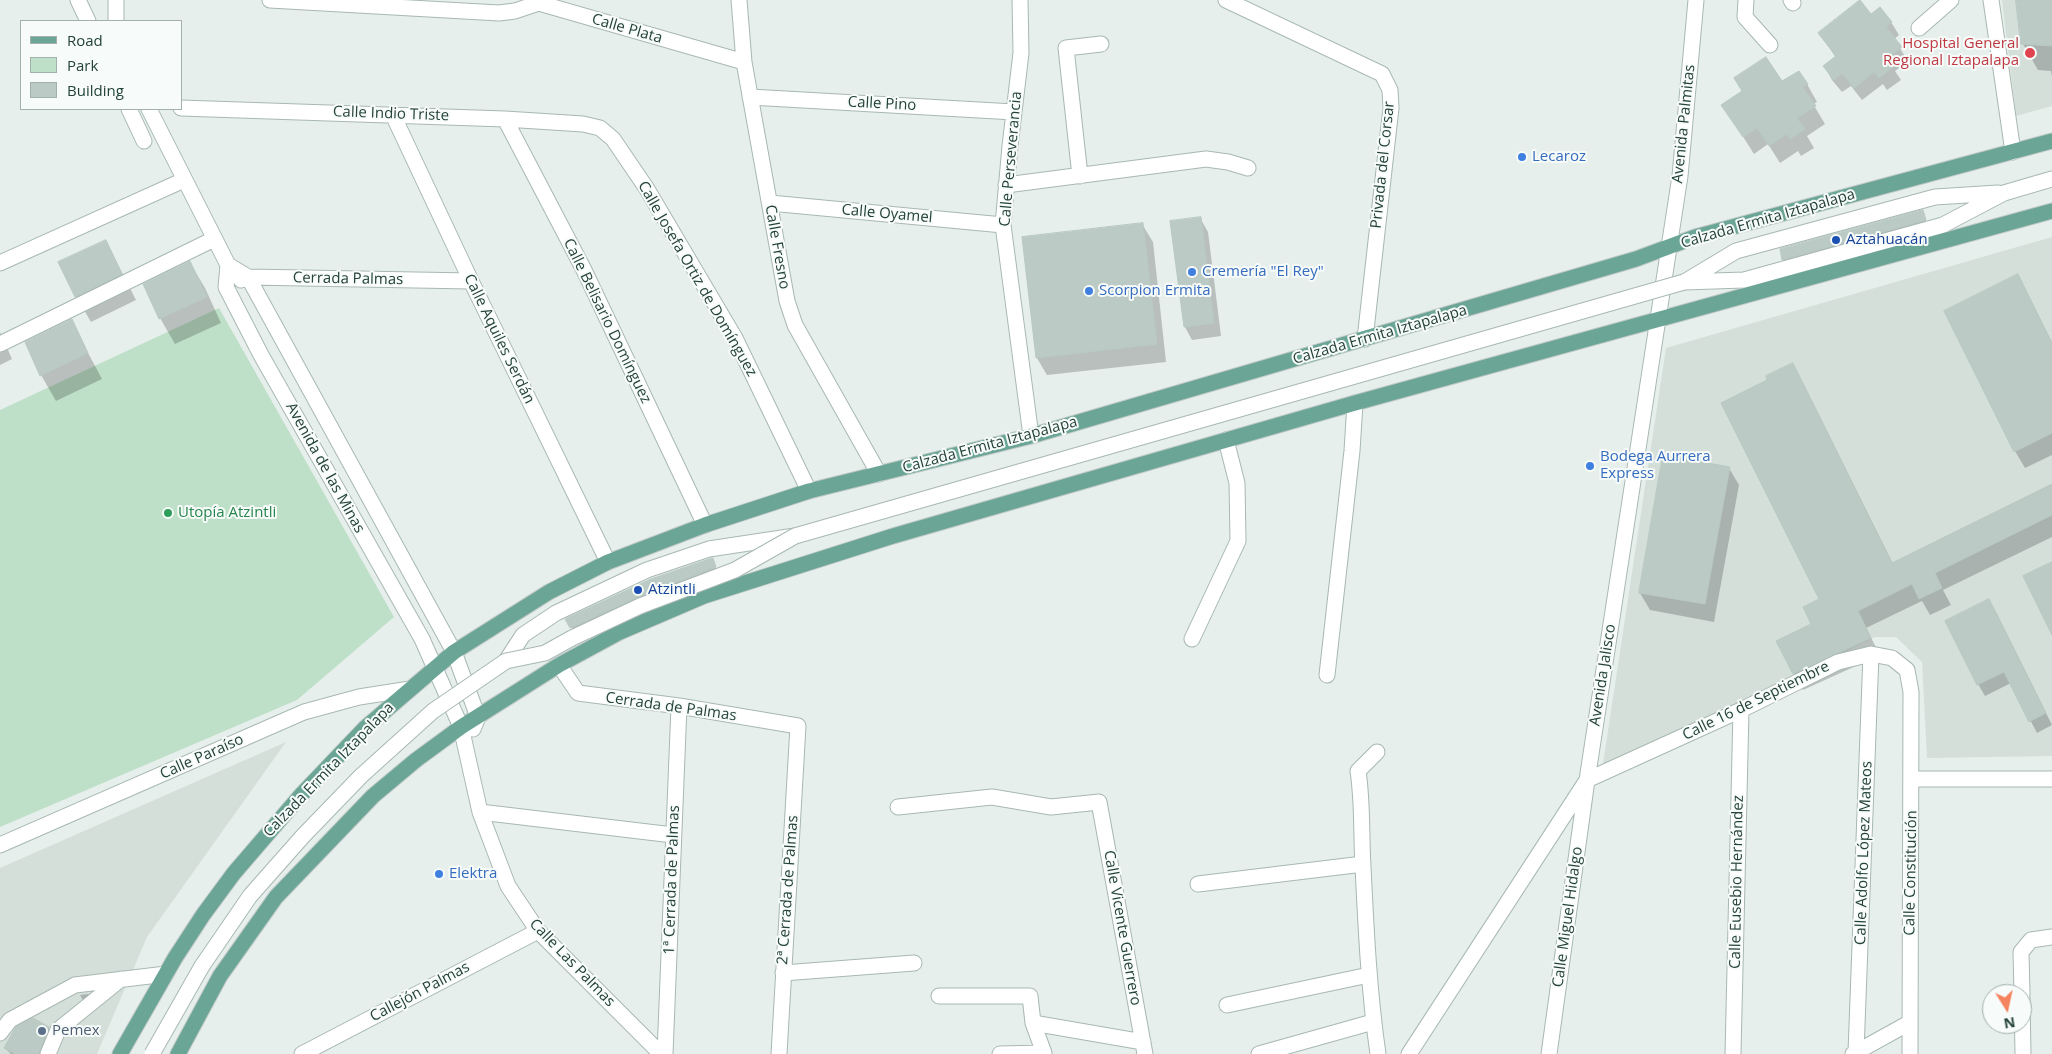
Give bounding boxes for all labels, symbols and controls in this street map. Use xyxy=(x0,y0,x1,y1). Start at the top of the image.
street label: Calle Plata xyxy=(590,10,664,48)
legend xyxy=(20,20,182,110)
text: Road xyxy=(67,30,103,50)
place label: Hospital General Regional Iztapalapa xyxy=(1883,35,2019,70)
marker: Hospital General Regional Iztapalapa xyxy=(2023,46,2037,60)
text: Park xyxy=(67,55,98,75)
street label: Avenida Palmitas xyxy=(1669,64,1699,184)
text: Building xyxy=(67,80,124,100)
street label: Calle Perseverancia xyxy=(996,91,1026,227)
street label: Calle Pino xyxy=(847,93,917,115)
street label: Privada del Corsar xyxy=(1367,101,1399,229)
street label: Calle Indio Triste xyxy=(333,103,449,125)
place label: Lecaroz xyxy=(1532,148,1586,166)
marker: Lecaroz xyxy=(1516,151,1528,163)
street label: Calle Josefa Ortiz de Domínguez xyxy=(634,178,760,380)
street label: Calzada Ermita Iztapalapa xyxy=(1679,186,1857,252)
street label: Calle Oyamel xyxy=(841,201,933,227)
street label: Calle Fresno xyxy=(761,203,793,291)
place label: Aztahuacán xyxy=(1846,231,1928,249)
marker: Aztahuacán xyxy=(1830,234,1842,246)
street label: Calle Belisario Domínguez xyxy=(559,236,655,406)
place label: Cremería "El Rey" xyxy=(1202,263,1324,281)
marker: Cremería "El Rey" xyxy=(1186,266,1198,278)
street label: Cerrada Palmas xyxy=(293,269,403,289)
street label: Calle Aquiles Serdán xyxy=(460,271,538,407)
place label: Scorpion Ermita xyxy=(1099,282,1210,300)
marker: Scorpion Ermita xyxy=(1083,285,1095,297)
street label: Calzada Ermita Iztapalapa xyxy=(1291,302,1469,368)
street label: Avenida de las Minas xyxy=(282,400,368,536)
street label: Calzada Ermita Iztapalapa xyxy=(901,413,1079,477)
place label: Bodega Aurrera Express xyxy=(1600,448,1711,483)
marker: Bodega Aurrera Express xyxy=(1584,460,1596,472)
place label: Utopía Atzintli xyxy=(178,504,276,522)
marker: Utopía Atzintli xyxy=(162,507,174,519)
place label: Atzintli xyxy=(648,581,696,599)
marker: Atzintli xyxy=(632,584,644,596)
street label: Avenida Jalisco xyxy=(1586,623,1620,727)
street label: Calle 16 de Septiembre xyxy=(1680,658,1832,744)
street label: Cerrada de Palmas xyxy=(604,689,738,725)
street label: Calzada Ermita Iztapalapa xyxy=(260,699,398,841)
street label: Calle Paraíso xyxy=(157,731,247,783)
street label: Calle Adolfo López Mateos xyxy=(1852,761,1876,945)
street label: Calle Eusebio Hernández xyxy=(1726,795,1748,969)
street label: 1ª Cerrada de Palmas xyxy=(660,805,684,955)
street label: Calle Constitución xyxy=(1901,810,1921,936)
street label: 2ª Cerrada de Palmas xyxy=(774,815,802,965)
street label: Calle Miguel Hidalgo xyxy=(1549,846,1587,988)
street label: Calle Vicente Guerrero xyxy=(1099,849,1145,1007)
place label: Elektra xyxy=(449,865,497,883)
marker: Elektra xyxy=(433,868,445,880)
street label: Calle Las Palmas xyxy=(525,915,619,1011)
street label: Callejón Palmas xyxy=(367,958,473,1026)
north arrow xyxy=(1982,984,2032,1034)
text: N xyxy=(2002,1013,2017,1034)
place label: Pemex xyxy=(52,1022,100,1040)
marker: Pemex xyxy=(36,1025,48,1037)

